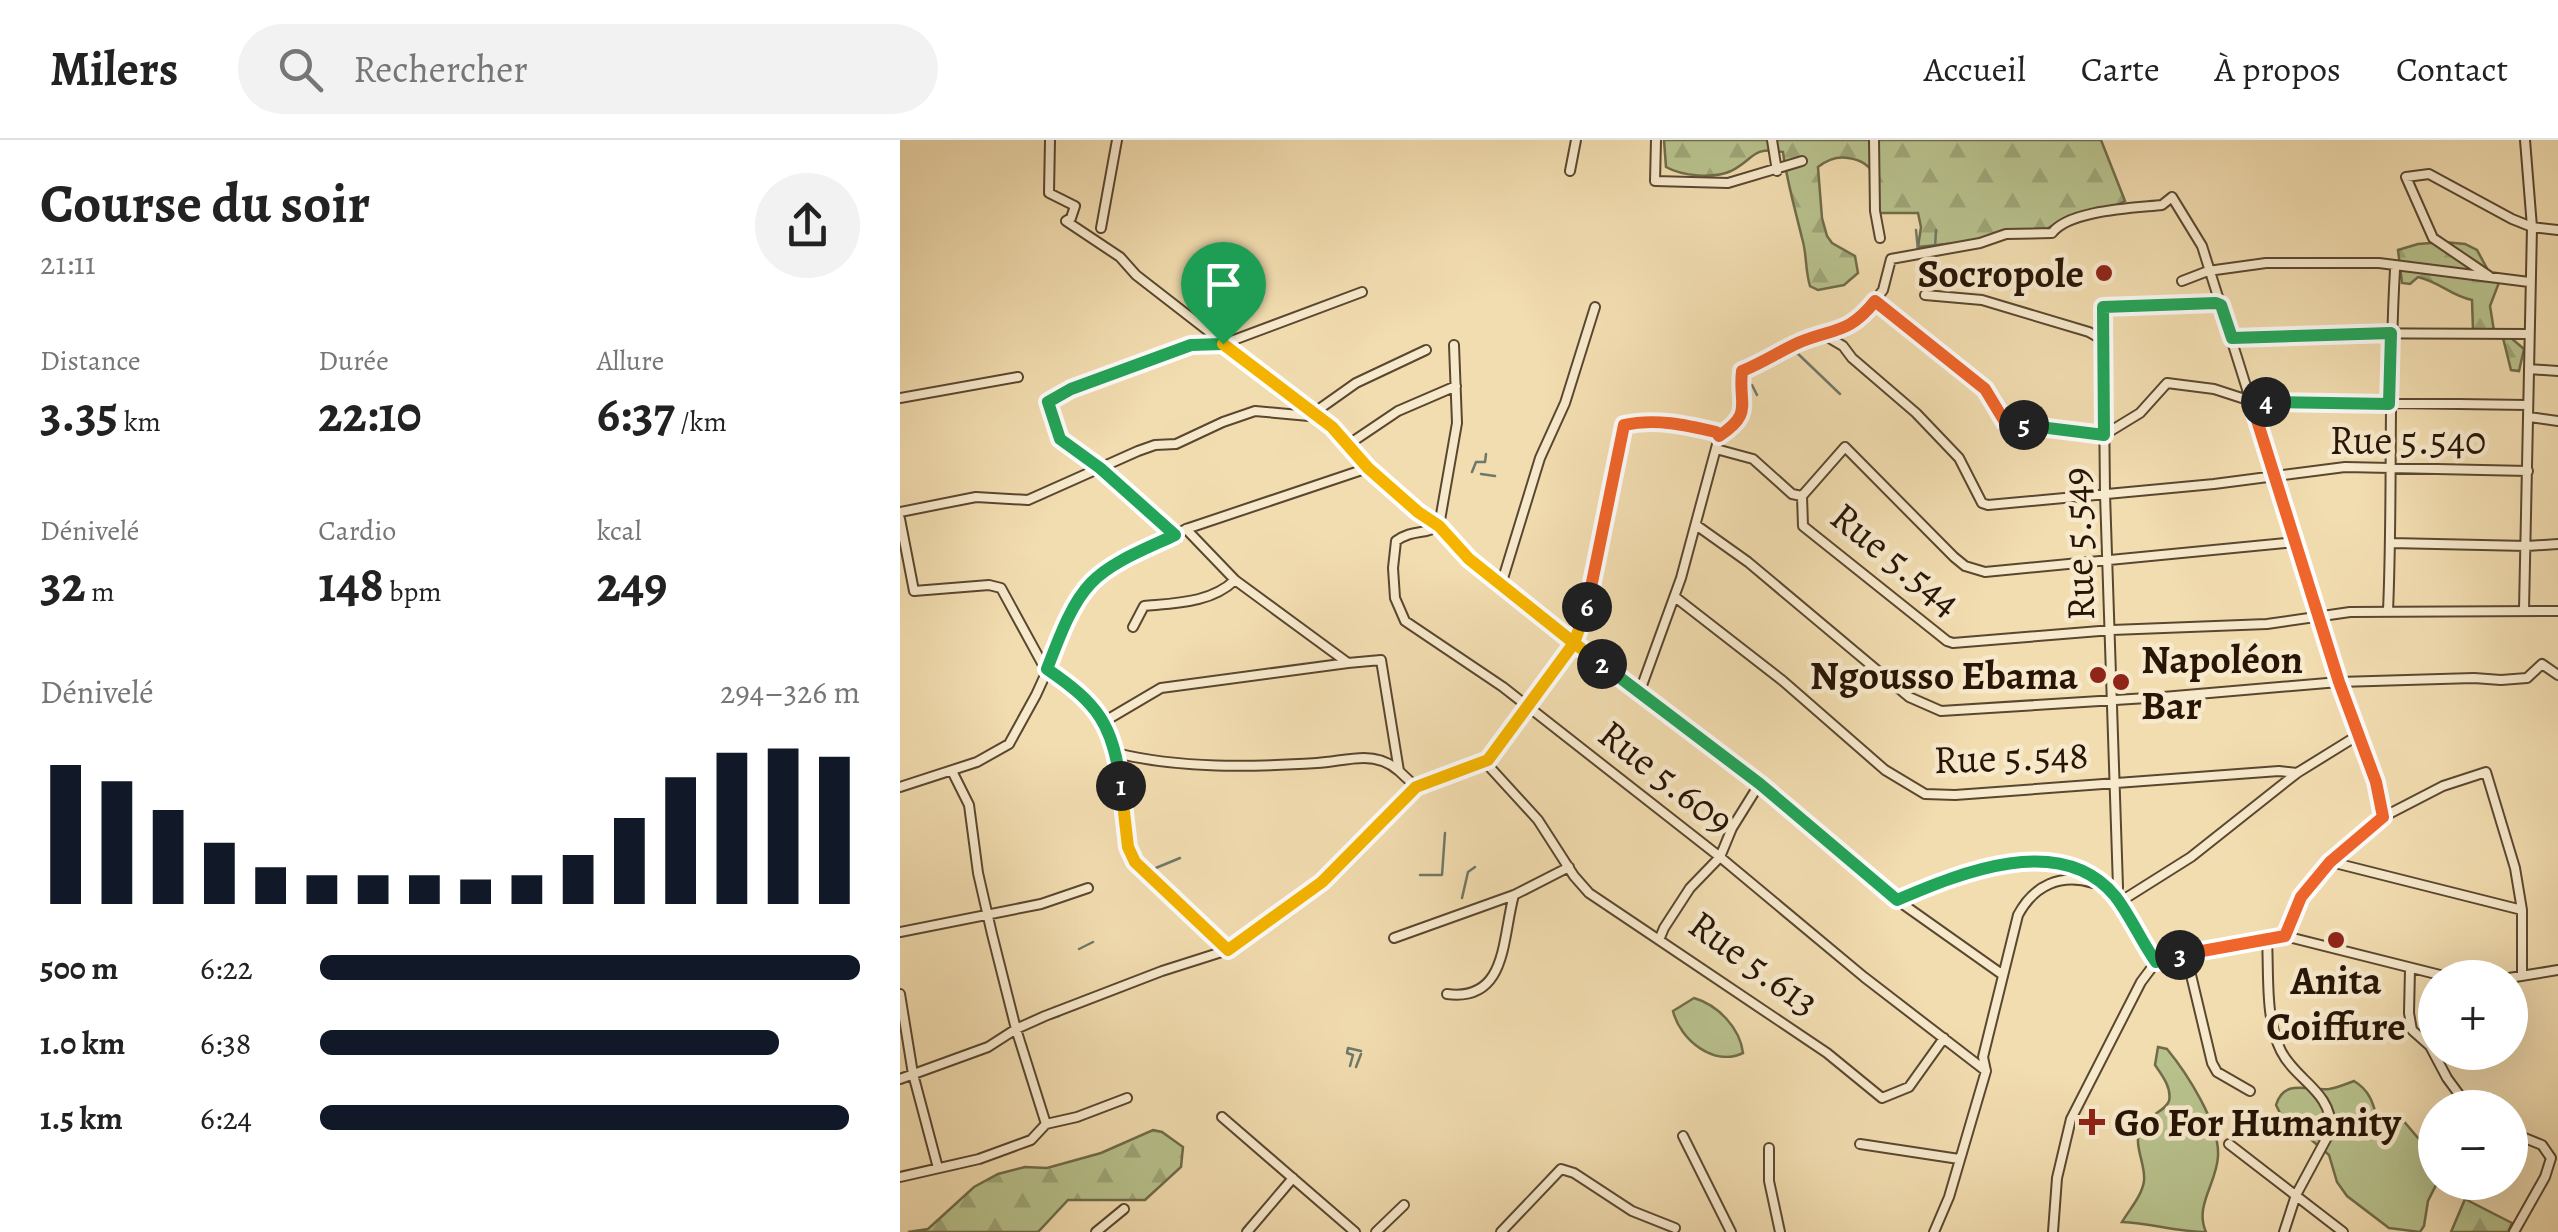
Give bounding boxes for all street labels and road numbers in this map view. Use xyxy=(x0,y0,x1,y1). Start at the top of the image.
street label: Rue 5.540 xyxy=(2330,413,2486,468)
street label: Rue 5.549 xyxy=(2048,466,2108,622)
street label: Rue 5.544 xyxy=(1819,489,1973,629)
street label: Rue 5.609 xyxy=(1587,707,1745,847)
street label: Rue 5.548 xyxy=(1933,727,2089,787)
street label: Rue 5.613 xyxy=(1678,897,1830,1029)

